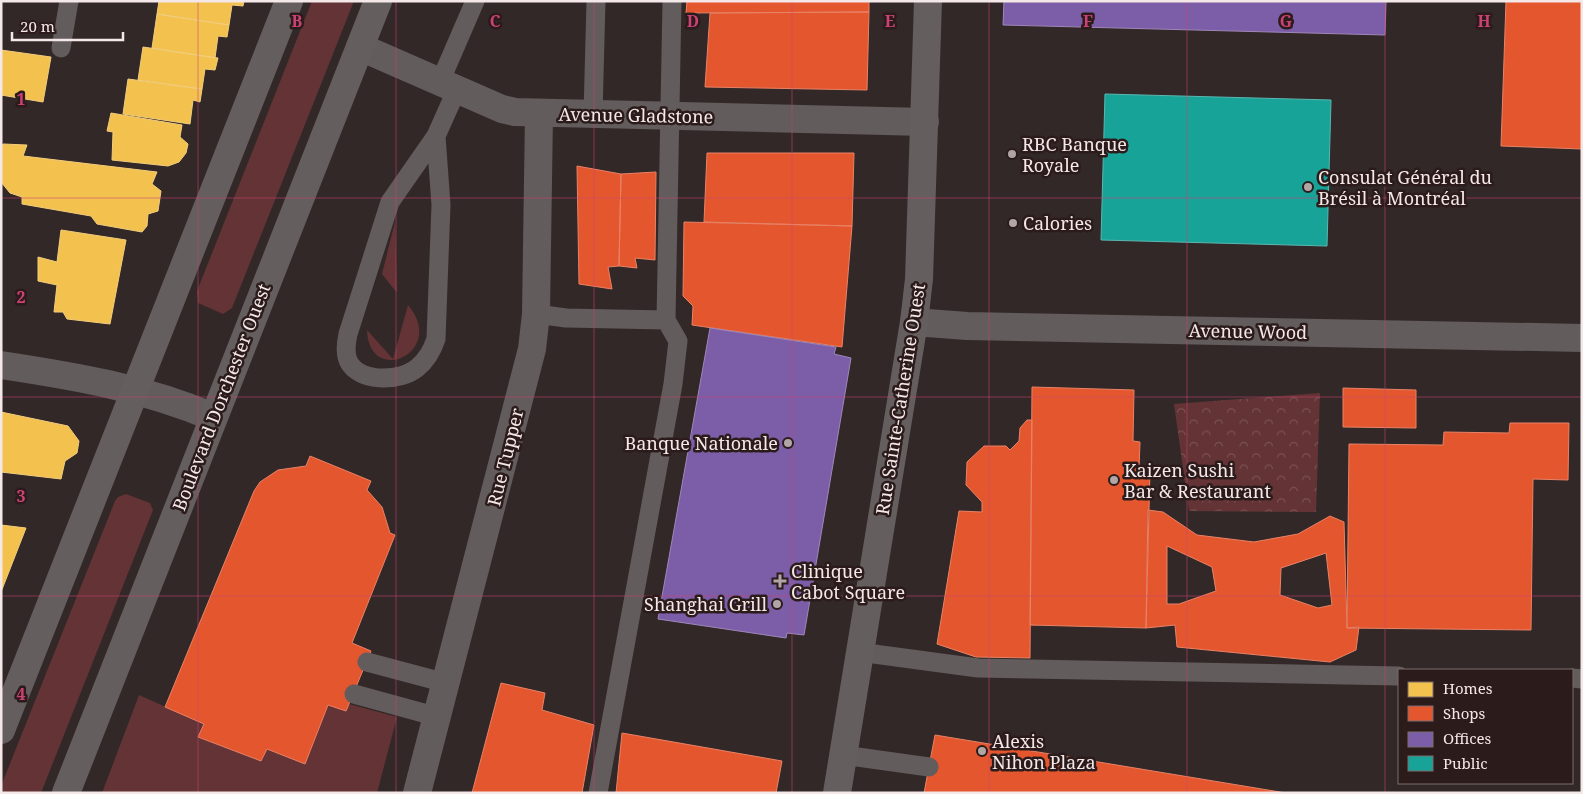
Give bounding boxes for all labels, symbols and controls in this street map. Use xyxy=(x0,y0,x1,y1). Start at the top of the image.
scale bar xyxy=(12,10,124,42)
text: B xyxy=(292,10,303,32)
text: C xyxy=(490,10,501,32)
text: D xyxy=(687,10,699,32)
text: E xyxy=(885,10,895,32)
text: F xyxy=(1083,10,1093,32)
text: G xyxy=(1280,10,1292,32)
text: H xyxy=(1477,10,1491,32)
text: 20 m xyxy=(20,16,55,36)
text: 1 xyxy=(16,88,26,110)
street label: Avenue Gladstone xyxy=(558,102,714,128)
place label: RBC Banque Royale xyxy=(1022,132,1127,177)
marker: RBC Banque Royale xyxy=(1006,148,1018,160)
place label: Consulat Général du Brésil à Montréal xyxy=(1318,165,1493,210)
marker: Consulat Général du Brésil à Montréal xyxy=(1302,181,1314,193)
place label: Calories xyxy=(1023,211,1092,235)
marker: Calories xyxy=(1007,217,1019,229)
street label: Boulevard Dorchester Ouest xyxy=(167,280,275,514)
street label: Rue Sainte-Catherine Ouest xyxy=(870,282,930,516)
text: 2 xyxy=(16,286,26,308)
street label: Avenue Wood xyxy=(1188,318,1308,344)
street label: Rue Tupper xyxy=(481,405,529,509)
place label: Banque Nationale xyxy=(624,431,778,455)
marker: Banque Nationale xyxy=(782,437,794,449)
place label: Kaizen Sushi Bar & Restaurant xyxy=(1124,458,1271,503)
marker: Kaizen Sushi Bar & Restaurant xyxy=(1108,474,1120,486)
text: 3 xyxy=(16,485,26,507)
place label: Clinique Cabot Square xyxy=(791,559,905,604)
marker: Clinique Cabot Square xyxy=(773,574,787,588)
place label: Shanghai Grill xyxy=(644,592,767,616)
marker: Shanghai Grill xyxy=(771,598,783,610)
legend xyxy=(1398,669,1573,784)
text: Homes xyxy=(1443,678,1493,698)
text: 4 xyxy=(16,683,26,705)
text: Shops xyxy=(1443,703,1486,723)
text: Offices xyxy=(1443,728,1492,748)
place label: Alexis Nihon Plaza xyxy=(992,729,1096,774)
marker: Alexis Nihon Plaza xyxy=(976,745,988,757)
text: Public xyxy=(1443,753,1488,773)

